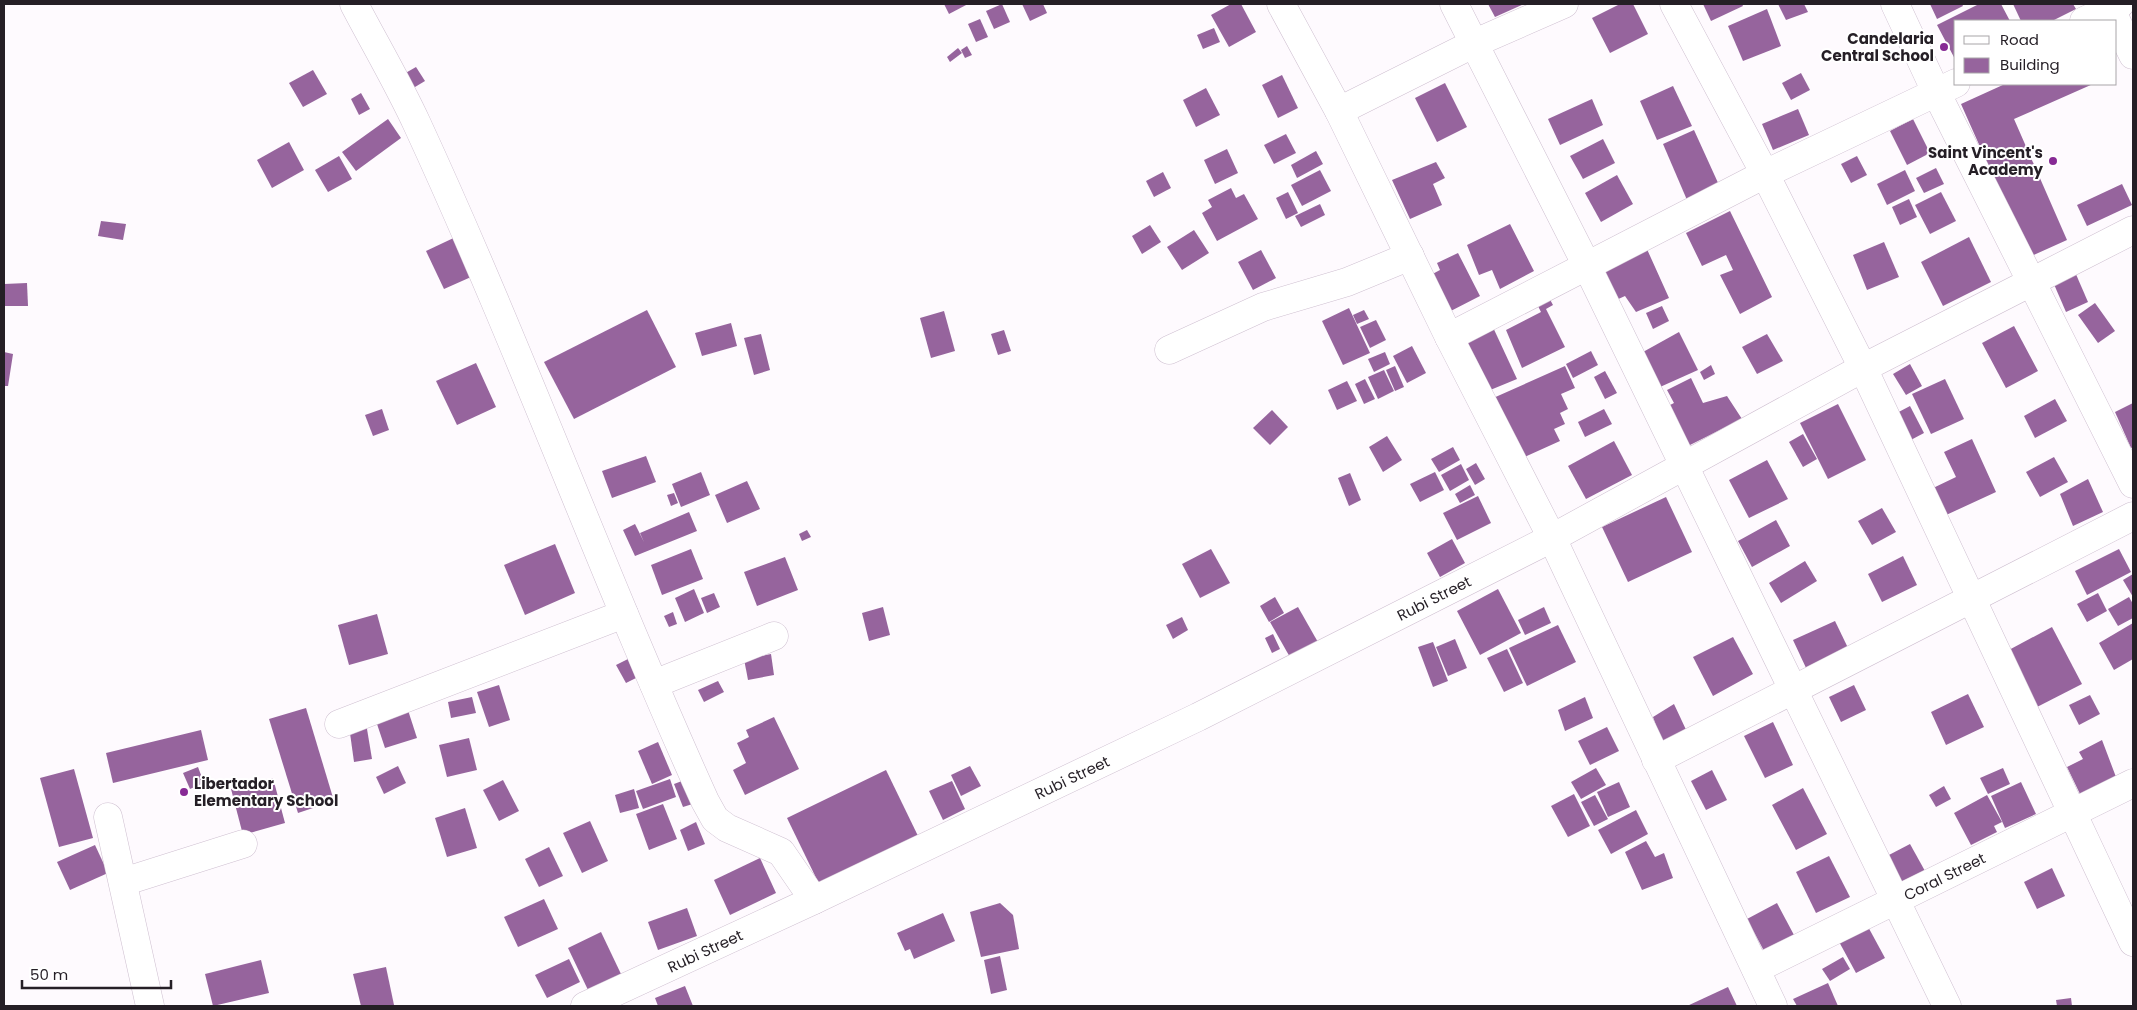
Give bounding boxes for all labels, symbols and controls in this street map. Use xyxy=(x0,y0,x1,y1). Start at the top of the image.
legend xyxy=(1954,20,2117,85)
place label: Candelaria Central School xyxy=(1821,28,1934,66)
text: Road xyxy=(2000,29,2039,50)
marker: Candelaria Central School xyxy=(1938,41,1950,53)
text: Building xyxy=(2000,54,2060,75)
place label: Saint Vincent's Academy xyxy=(1928,142,2044,180)
marker: Saint Vincent's Academy xyxy=(2047,155,2059,167)
street label: Rubi Street xyxy=(1393,570,1475,625)
street label: Rubi Street xyxy=(1031,750,1113,804)
place label: Libertador Elementary School xyxy=(194,773,338,811)
marker: Libertador Elementary School xyxy=(178,786,190,798)
street label: Coral Street xyxy=(1900,847,1989,905)
street label: Rubi Street xyxy=(664,924,746,977)
scale bar xyxy=(22,958,171,990)
text: 50 m xyxy=(30,964,68,985)

